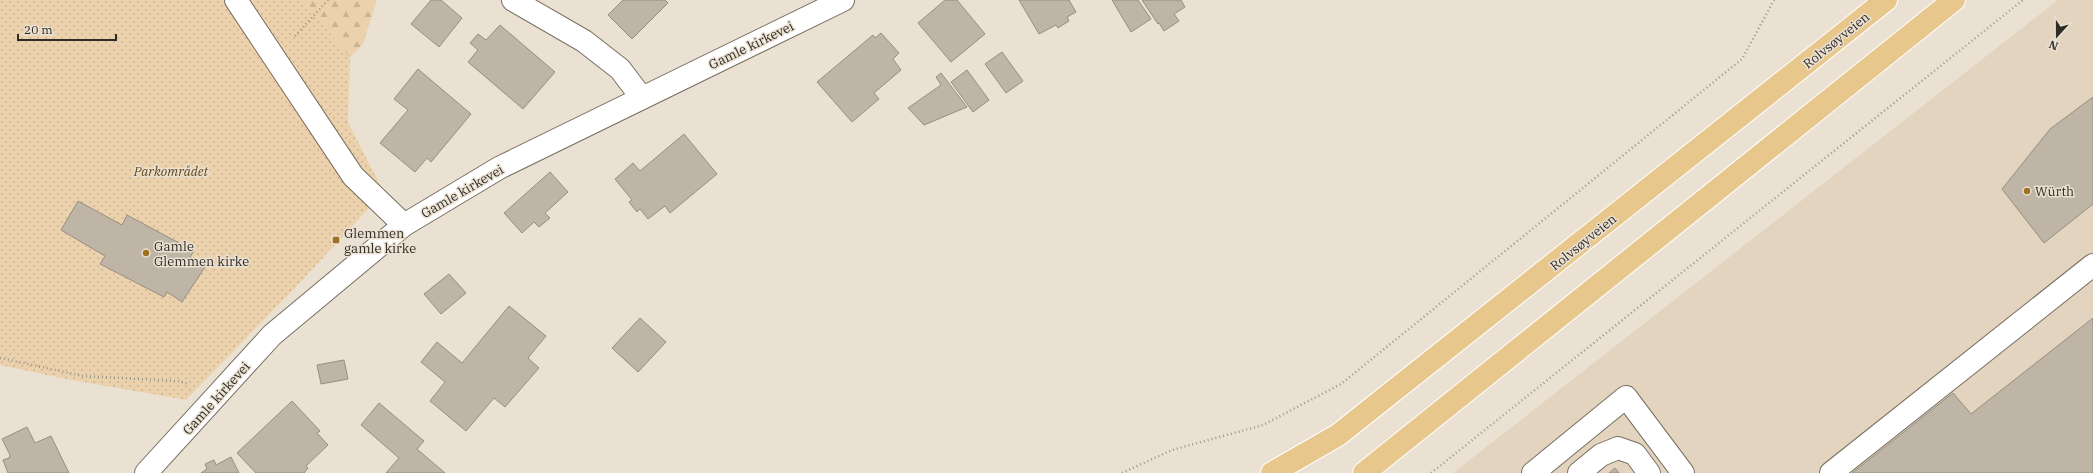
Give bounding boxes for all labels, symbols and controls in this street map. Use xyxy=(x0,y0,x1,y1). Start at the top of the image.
street label: Rolvsøyveien xyxy=(1800,8,1873,72)
scale bar xyxy=(18,16,116,42)
north arrow xyxy=(2037,16,2077,56)
street label: Gamle kirkevei xyxy=(706,18,797,73)
text: 20 m xyxy=(24,22,53,37)
text: N xyxy=(2047,37,2060,53)
street label: Gamle kirkevei xyxy=(418,161,507,222)
park label: Parkområdet xyxy=(133,163,209,180)
place label: Würth xyxy=(2035,183,2074,200)
marker: Würth xyxy=(2022,186,2032,196)
street label: Rolvsøyveien xyxy=(1547,210,1620,274)
place label: Glemmen gamle kirke xyxy=(344,225,416,257)
marker: Glemmen gamle kirke xyxy=(331,235,341,245)
place label: Gamle Glemmen kirke xyxy=(154,238,249,270)
marker: Gamle Glemmen kirke xyxy=(141,248,151,258)
street label: Gamle kirkevei xyxy=(179,358,254,438)

